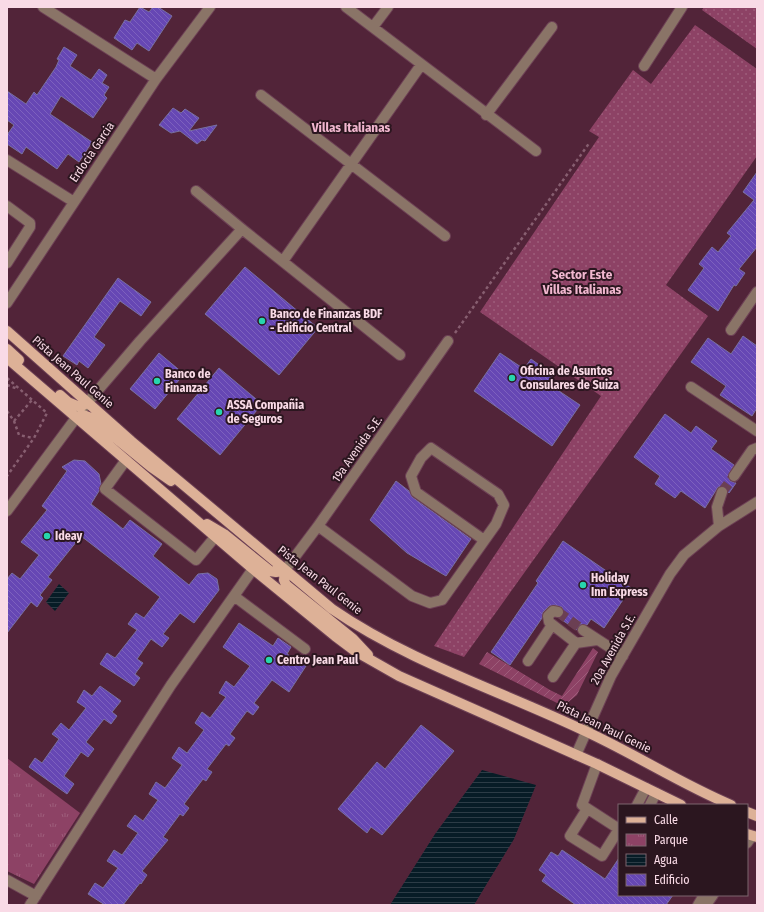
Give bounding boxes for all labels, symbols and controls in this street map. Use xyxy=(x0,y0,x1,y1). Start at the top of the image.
street label: Erdocia Garcia xyxy=(67,119,117,185)
district label: Villas Italianas xyxy=(311,120,391,135)
district label: Sector Este Villas Italianas xyxy=(542,267,622,297)
place label: Banco de Finanzas BDF - Edificio Central xyxy=(270,307,383,335)
marker: Banco de Finanzas BDF - Edificio Central xyxy=(257,316,267,326)
street label: Pista Jean Paul Genie xyxy=(30,333,116,411)
place label: Oficina de Asuntos Consulares de Suiza xyxy=(520,364,619,392)
place label: Banco de Finanzas xyxy=(165,367,210,395)
marker: Oficina de Asuntos Consulares de Suiza xyxy=(507,373,517,383)
marker: Banco de Finanzas xyxy=(152,376,162,386)
place label: ASSA Compañia de Seguros xyxy=(226,398,304,426)
marker: ASSA Compañia de Seguros xyxy=(214,407,224,417)
street label: 19a Avenida S.E. xyxy=(329,413,385,485)
place label: Ideay xyxy=(55,529,83,543)
marker: Ideay xyxy=(42,531,52,541)
street label: Pista Jean Paul Genie xyxy=(275,543,365,617)
place label: Holiday Inn Express xyxy=(591,571,648,599)
marker: Holiday Inn Express xyxy=(578,580,588,590)
street label: 20a Avenida S.E. xyxy=(588,611,638,687)
place label: Centro Jean Paul xyxy=(277,653,359,667)
marker: Centro Jean Paul xyxy=(264,655,274,665)
street label: Pista Jean Paul Genie xyxy=(555,698,653,756)
legend xyxy=(618,804,748,896)
text: Calle xyxy=(654,813,678,827)
text: Parque xyxy=(654,833,688,847)
text: Agua xyxy=(654,853,678,867)
text: Edificio xyxy=(654,873,690,887)

